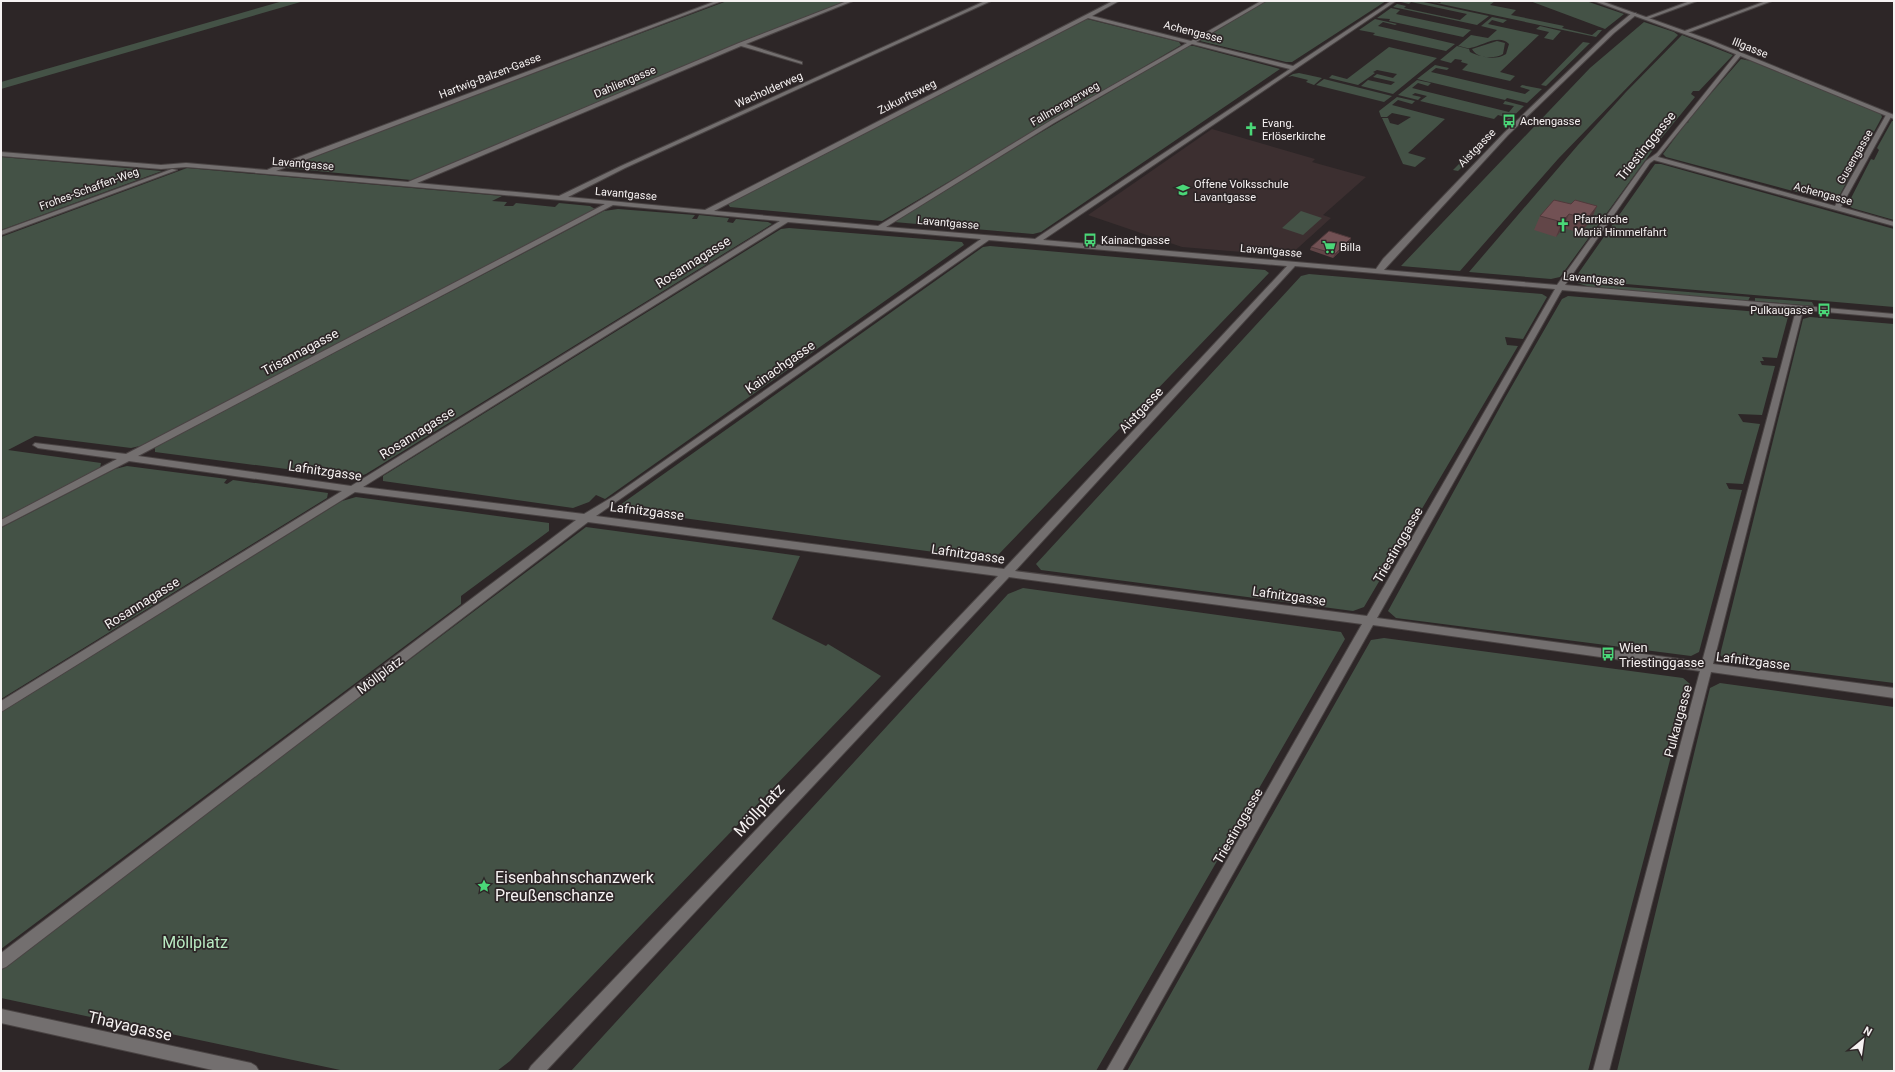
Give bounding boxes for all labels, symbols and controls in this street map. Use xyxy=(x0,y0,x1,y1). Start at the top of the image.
street label: Achengasse xyxy=(1162,18,1224,46)
street label: Illgasse xyxy=(1730,35,1770,61)
street label: Hartwig-Balzen-Gasse xyxy=(437,51,543,101)
street label: Dahliengasse xyxy=(592,63,658,101)
street label: Wacholderweg xyxy=(733,69,805,111)
street label: Zukunftsweg xyxy=(876,77,938,117)
street label: Fallmerayerweg xyxy=(1028,79,1102,129)
street label: Triestinggasse xyxy=(1613,108,1679,184)
bus stop icon: Achengasse xyxy=(1501,113,1517,129)
place label: Achengasse xyxy=(1520,115,1580,128)
place label: Evang. Erlöserkirche xyxy=(1262,117,1326,143)
church icon: Evang. Erlöserkirche xyxy=(1243,121,1259,137)
street label: Aistgasse xyxy=(1455,126,1499,170)
street label: Gusengasse xyxy=(1834,127,1876,186)
street label: Lavantgasse xyxy=(272,155,335,173)
street label: Frohes-Schaffen-Weg xyxy=(38,165,140,213)
place label: Offene Volksschule Lavantgasse xyxy=(1194,178,1289,204)
street label: Achengasse xyxy=(1792,180,1854,208)
school or university icon: Offene Volksschule Lavantgasse xyxy=(1175,182,1191,198)
street label: Lavantgasse xyxy=(595,185,658,203)
place label: Pfarrkirche Mariä Himmelfahrt xyxy=(1574,213,1667,239)
street label: Lavantgasse xyxy=(917,214,980,232)
church icon: Pfarrkirche Mariä Himmelfahrt xyxy=(1555,217,1571,233)
bus stop icon: Kainachgasse xyxy=(1082,232,1098,248)
street label: Rosannagasse xyxy=(653,233,733,291)
place label: Kainachgasse xyxy=(1101,234,1170,247)
supermarket icon: Billa xyxy=(1321,239,1337,255)
place label: Billa xyxy=(1340,241,1361,254)
street label: Lavantgasse xyxy=(1240,242,1303,260)
street label: Lavantgasse xyxy=(1563,270,1626,288)
bus stop icon: Pulkaugasse xyxy=(1816,302,1832,318)
place label: Pulkaugasse xyxy=(1750,304,1813,317)
street label: Trisannagasse xyxy=(259,325,341,379)
street label: Kainachgasse xyxy=(742,337,818,396)
street label: Aistgasse xyxy=(1116,384,1166,436)
street label: Rosannagasse xyxy=(377,404,457,462)
street label: Lafnitzgasse xyxy=(287,458,363,484)
street label: Lafnitzgasse xyxy=(609,499,685,523)
street label: Triestinggasse xyxy=(1370,504,1426,586)
street label: Lafnitzgasse xyxy=(930,541,1006,567)
street label: Rosannagasse xyxy=(102,574,182,632)
street label: Lafnitzgasse xyxy=(1251,583,1327,609)
place label: Wien Triestinggasse xyxy=(1619,640,1704,670)
bus stop icon: Wien Triestinggasse xyxy=(1600,646,1616,662)
street label: Lafnitzgasse xyxy=(1715,649,1791,673)
street label: Möllplatz xyxy=(354,653,406,697)
street label: Pulkaugasse xyxy=(1661,683,1695,759)
street label: Möllplatz xyxy=(730,779,788,840)
street label: Triestinggasse xyxy=(1210,785,1266,867)
place label: Eisenbahnschanzwerk Preußenschanze xyxy=(495,868,655,905)
place icon: Eisenbahnschanzwerk Preußenschanze xyxy=(476,878,492,894)
park label: Möllplatz xyxy=(162,933,228,952)
street label: Thayagasse xyxy=(86,1007,174,1045)
north arrow xyxy=(1843,1020,1883,1060)
text: N xyxy=(1861,1024,1874,1039)

